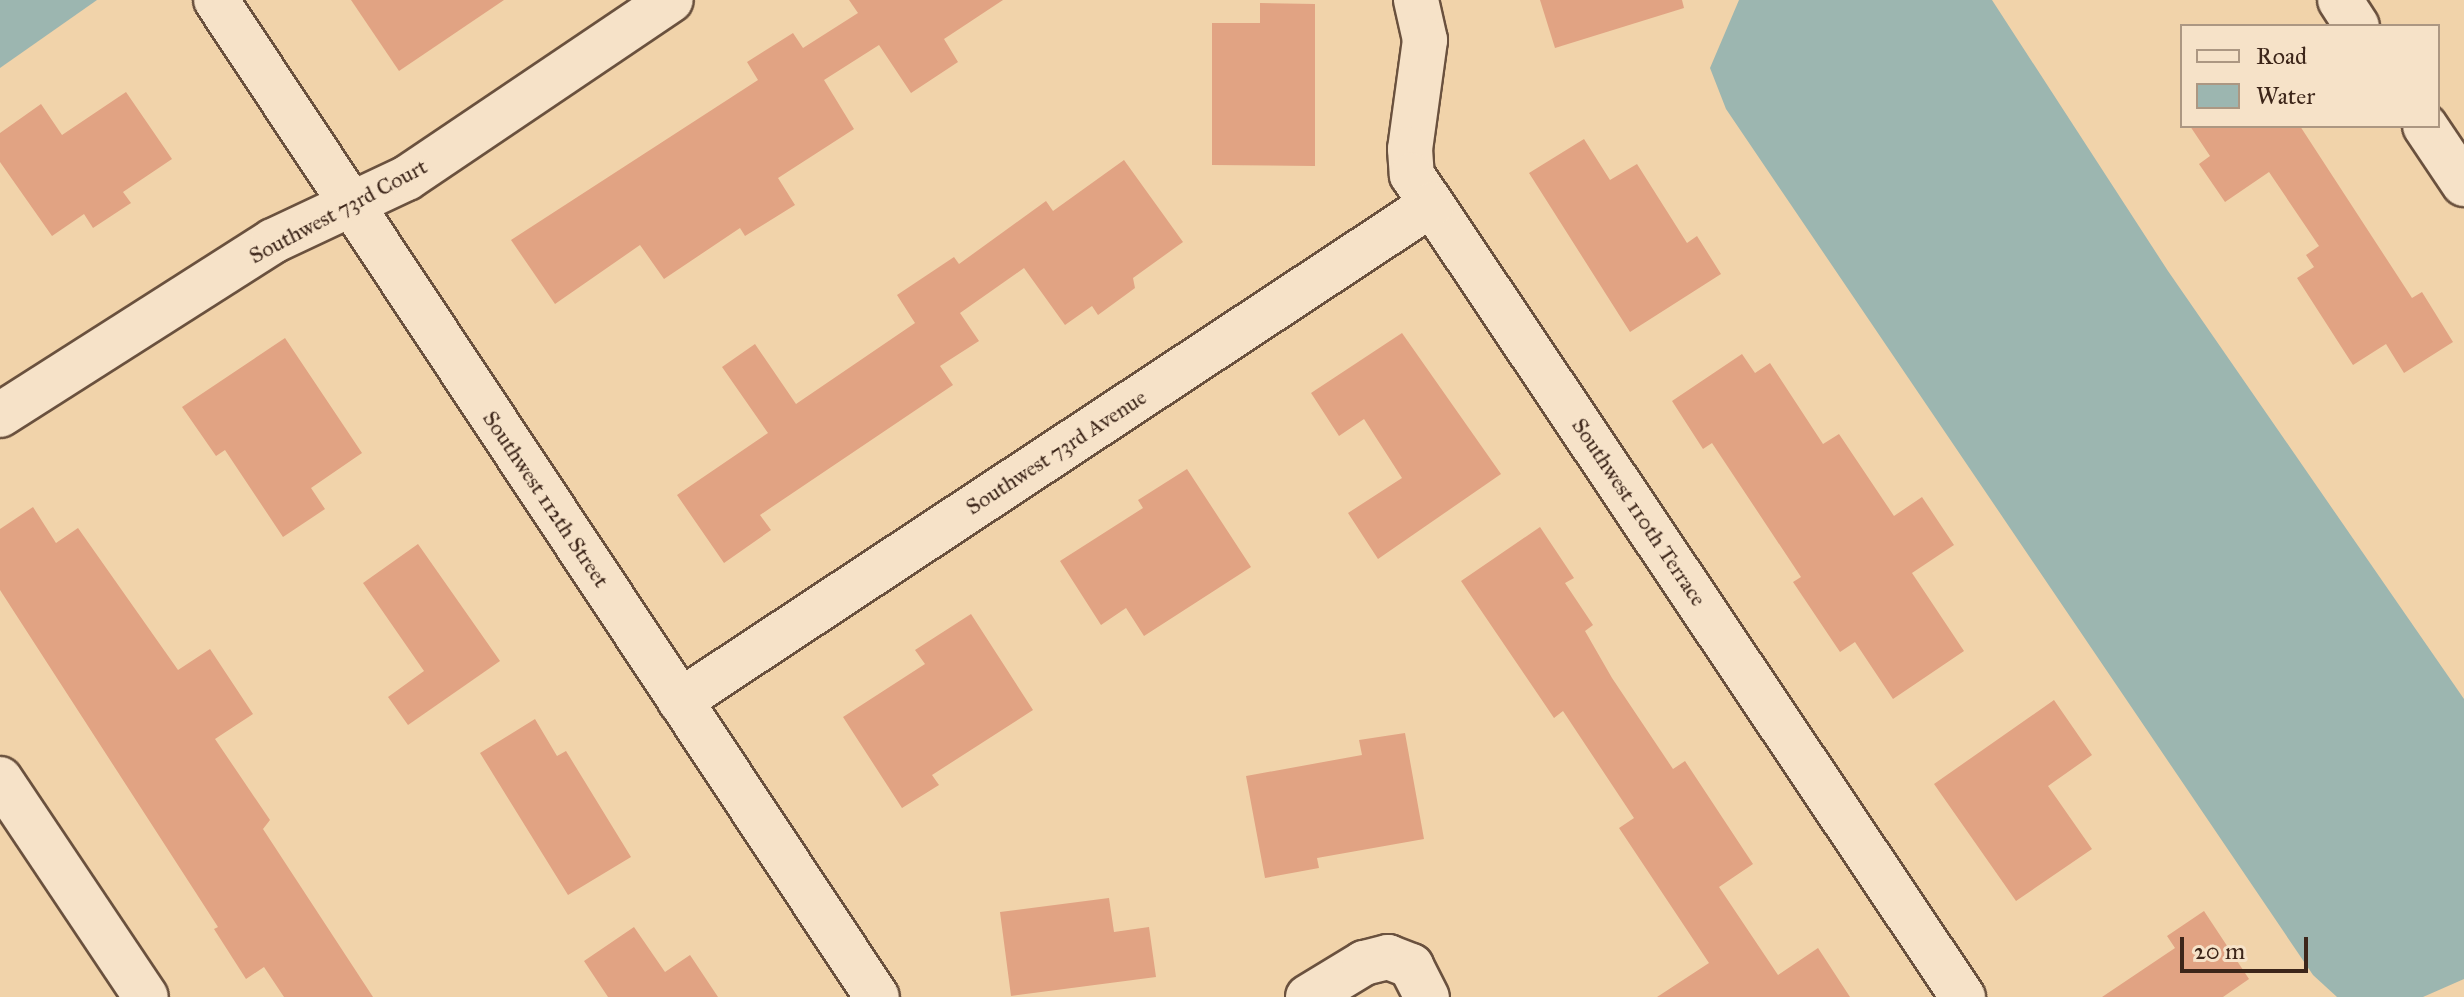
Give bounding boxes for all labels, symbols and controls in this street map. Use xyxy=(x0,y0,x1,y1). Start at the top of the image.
legend xyxy=(2180,24,2440,128)
text: Road xyxy=(2256,41,2307,71)
text: Water xyxy=(2256,81,2315,111)
street label: Southwest 73rd Court xyxy=(244,153,432,269)
street label: Southwest 73rd Avenue xyxy=(961,384,1151,520)
street label: Southwest 112th Street xyxy=(477,406,615,592)
street label: Southwest 110th Terrace xyxy=(1566,413,1712,611)
scale bar xyxy=(2184,921,2312,971)
text: 20 m xyxy=(2194,936,2245,966)

